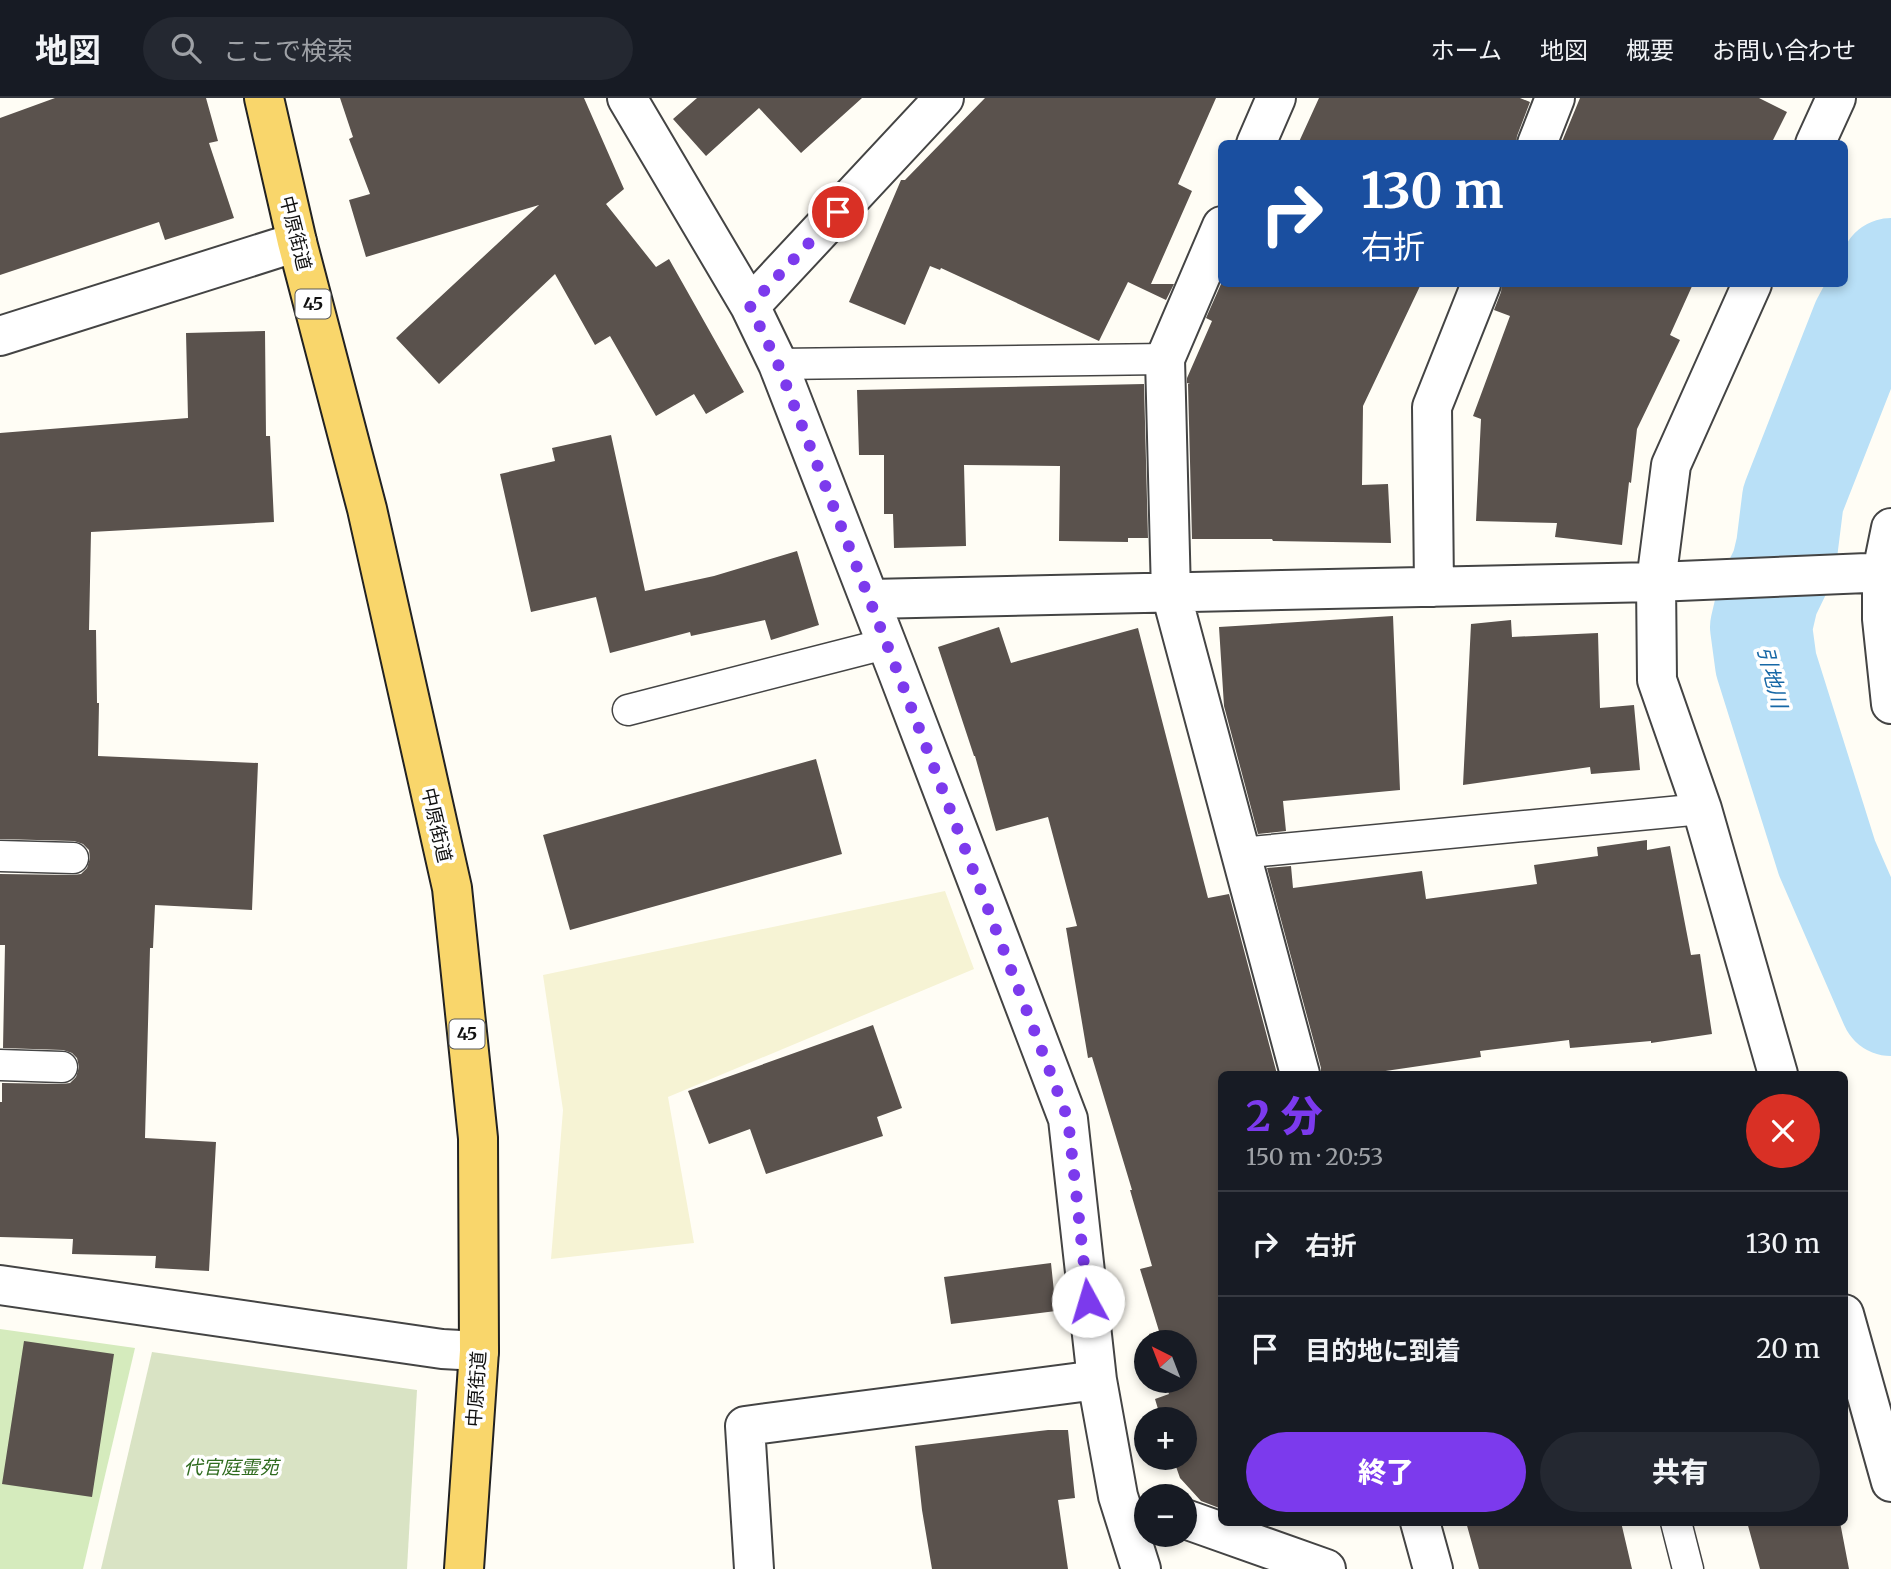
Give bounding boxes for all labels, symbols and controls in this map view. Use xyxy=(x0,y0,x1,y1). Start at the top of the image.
search box xyxy=(143,17,633,80)
icon: search xyxy=(167,29,205,67)
text: 地図 xyxy=(35,30,101,71)
text: ここで検索 xyxy=(223,34,353,67)
text: ホーム xyxy=(1431,35,1502,66)
text: 地図 xyxy=(1540,35,1588,66)
text: 概要 xyxy=(1626,35,1674,66)
text: お問い合わせ xyxy=(1712,35,1856,66)
text: 130 m xyxy=(1361,160,1504,221)
icon: right xyxy=(1246,168,1337,259)
pin xyxy=(808,182,868,242)
street label: 中原街道 xyxy=(275,193,317,273)
icon: arrive xyxy=(819,193,857,231)
text: 右折 xyxy=(1361,227,1425,267)
road number: 45 xyxy=(296,289,330,318)
water label: 引地川 xyxy=(1752,643,1794,713)
street label: 中原街道 xyxy=(417,785,457,865)
road number: 45 xyxy=(449,1020,484,1049)
text: 2 分 xyxy=(1246,1090,1323,1142)
button: close xyxy=(1746,1094,1820,1168)
text: 150 m · 20:53 xyxy=(1246,1142,1384,1171)
icon: right xyxy=(1246,1225,1284,1263)
text: 130 m xyxy=(1746,1227,1820,1260)
text: 右折 xyxy=(1305,1229,1357,1262)
position arrow xyxy=(1051,1264,1125,1338)
north arrow xyxy=(1134,1330,1197,1393)
map controls xyxy=(1134,1330,1197,1547)
icon: arrive xyxy=(1246,1330,1284,1368)
text: 20 m xyxy=(1756,1332,1820,1365)
text: 目的地に到着 xyxy=(1305,1334,1461,1367)
street label: 中原街道 xyxy=(461,1350,491,1428)
button: + xyxy=(1134,1407,1197,1470)
button: 終了 xyxy=(1246,1432,1526,1512)
button: 共有 xyxy=(1540,1432,1820,1512)
park label: 代官庭霊苑 xyxy=(183,1455,281,1479)
button: − xyxy=(1134,1484,1197,1547)

